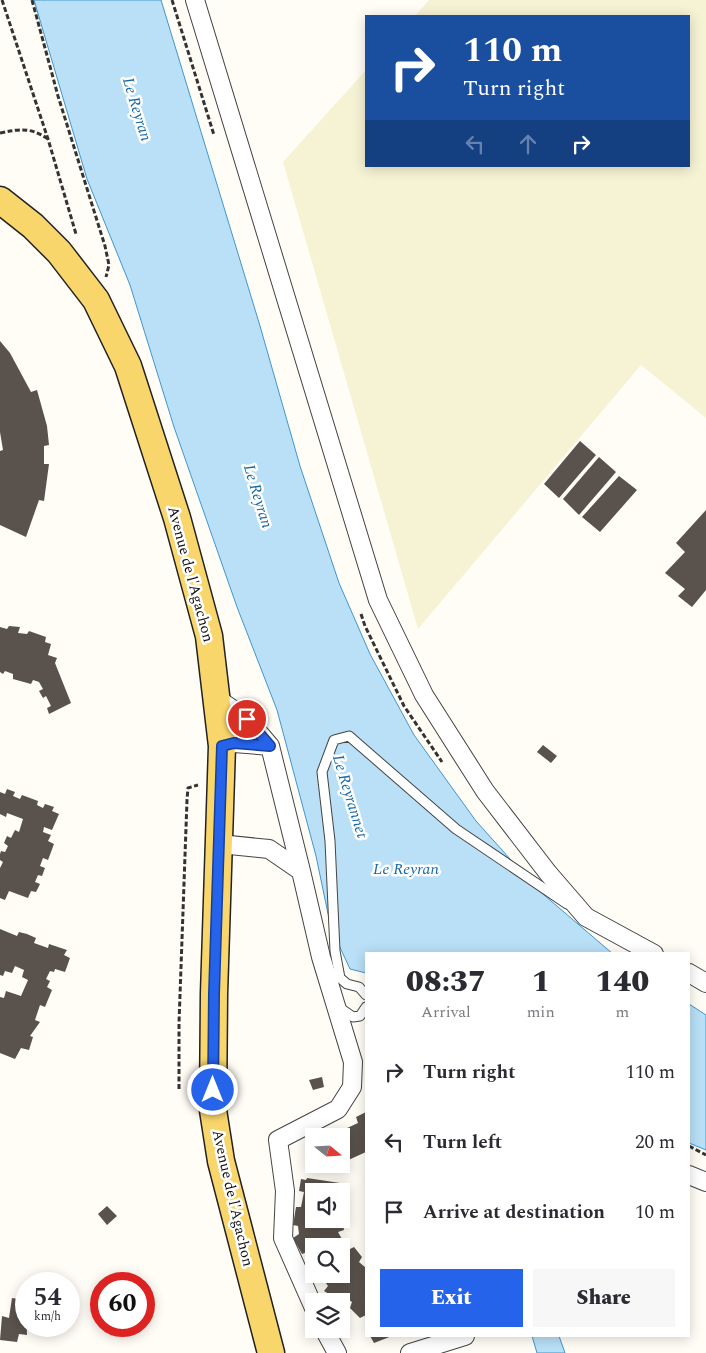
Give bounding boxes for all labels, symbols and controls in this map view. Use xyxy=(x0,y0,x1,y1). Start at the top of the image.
text: 110 m xyxy=(463,24,562,77)
icon: right xyxy=(380,35,445,100)
text: Turn right xyxy=(463,72,565,105)
water label: Le Reyran xyxy=(116,74,158,145)
icon: left xyxy=(461,130,489,158)
icon: ahead xyxy=(514,130,542,158)
icon: right xyxy=(567,130,595,158)
water label: Le Reyran xyxy=(237,461,279,532)
street label: Avenue de l'Agachon xyxy=(161,504,220,645)
pin xyxy=(226,698,268,740)
icon: arrive xyxy=(233,705,261,733)
water label: Le Reyrannet xyxy=(326,752,374,842)
water label: Le Reyran xyxy=(373,857,439,881)
text: 08:37 xyxy=(406,959,486,1005)
text: 1 xyxy=(532,959,550,1005)
text: 140 xyxy=(595,959,649,1005)
text: Arrival xyxy=(421,1000,471,1024)
text: min xyxy=(527,1000,555,1024)
text: m xyxy=(615,1000,629,1024)
icon: right xyxy=(380,1058,408,1086)
text: Turn right xyxy=(423,1058,516,1087)
text: 110 m xyxy=(625,1058,675,1087)
position arrow xyxy=(186,1063,238,1115)
street label: Avenue de l'Agachon xyxy=(206,1127,260,1269)
north arrow xyxy=(305,1128,350,1172)
map controls xyxy=(305,1128,350,1338)
icon: left xyxy=(380,1128,408,1156)
text: Turn left xyxy=(423,1128,502,1157)
text: 20 m xyxy=(635,1128,675,1157)
button: sound xyxy=(305,1183,350,1228)
icon: arrive xyxy=(380,1198,408,1226)
text: Arrive at destination xyxy=(423,1198,605,1227)
text: 10 m xyxy=(635,1198,675,1227)
button: search xyxy=(305,1238,350,1283)
button: Exit xyxy=(380,1269,523,1327)
button: Share xyxy=(533,1269,675,1327)
speed limit sign: 60 xyxy=(90,1272,155,1337)
text: 54 xyxy=(33,1279,62,1317)
button: layers xyxy=(305,1293,350,1338)
text: km/h xyxy=(34,1307,61,1326)

